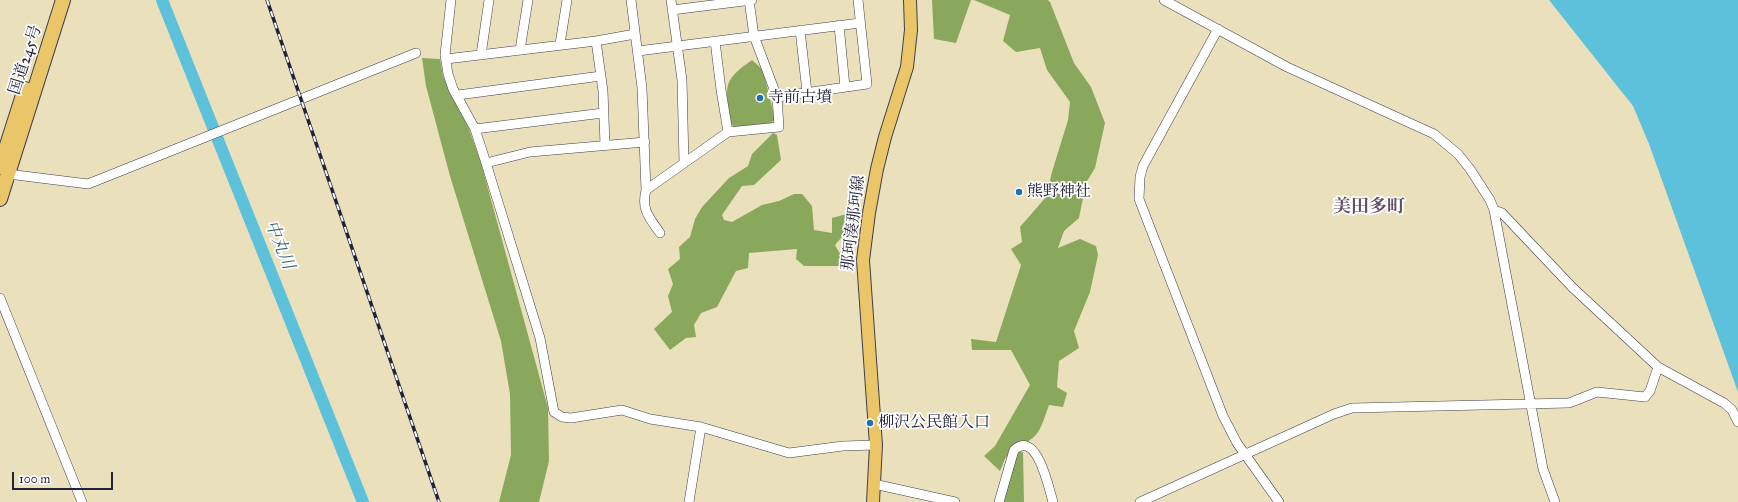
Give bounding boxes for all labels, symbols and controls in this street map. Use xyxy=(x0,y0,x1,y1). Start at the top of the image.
street label: 国道245号 xyxy=(6,23,46,97)
place label: 寺前古墳 xyxy=(768,88,832,108)
marker: 寺前古墳 xyxy=(755,93,765,103)
street label: 那珂湊那珂線 xyxy=(839,174,869,272)
place label: 熊野神社 xyxy=(1027,182,1091,202)
marker: 熊野神社 xyxy=(1014,187,1024,197)
district label: 美田多町 xyxy=(1333,197,1405,219)
water label: 中丸川 xyxy=(260,218,298,272)
place label: 柳沢公民館入口 xyxy=(878,413,990,433)
marker: 柳沢公民館入口 xyxy=(865,418,875,428)
scale bar xyxy=(14,464,115,490)
text: 100 m xyxy=(19,472,50,486)

